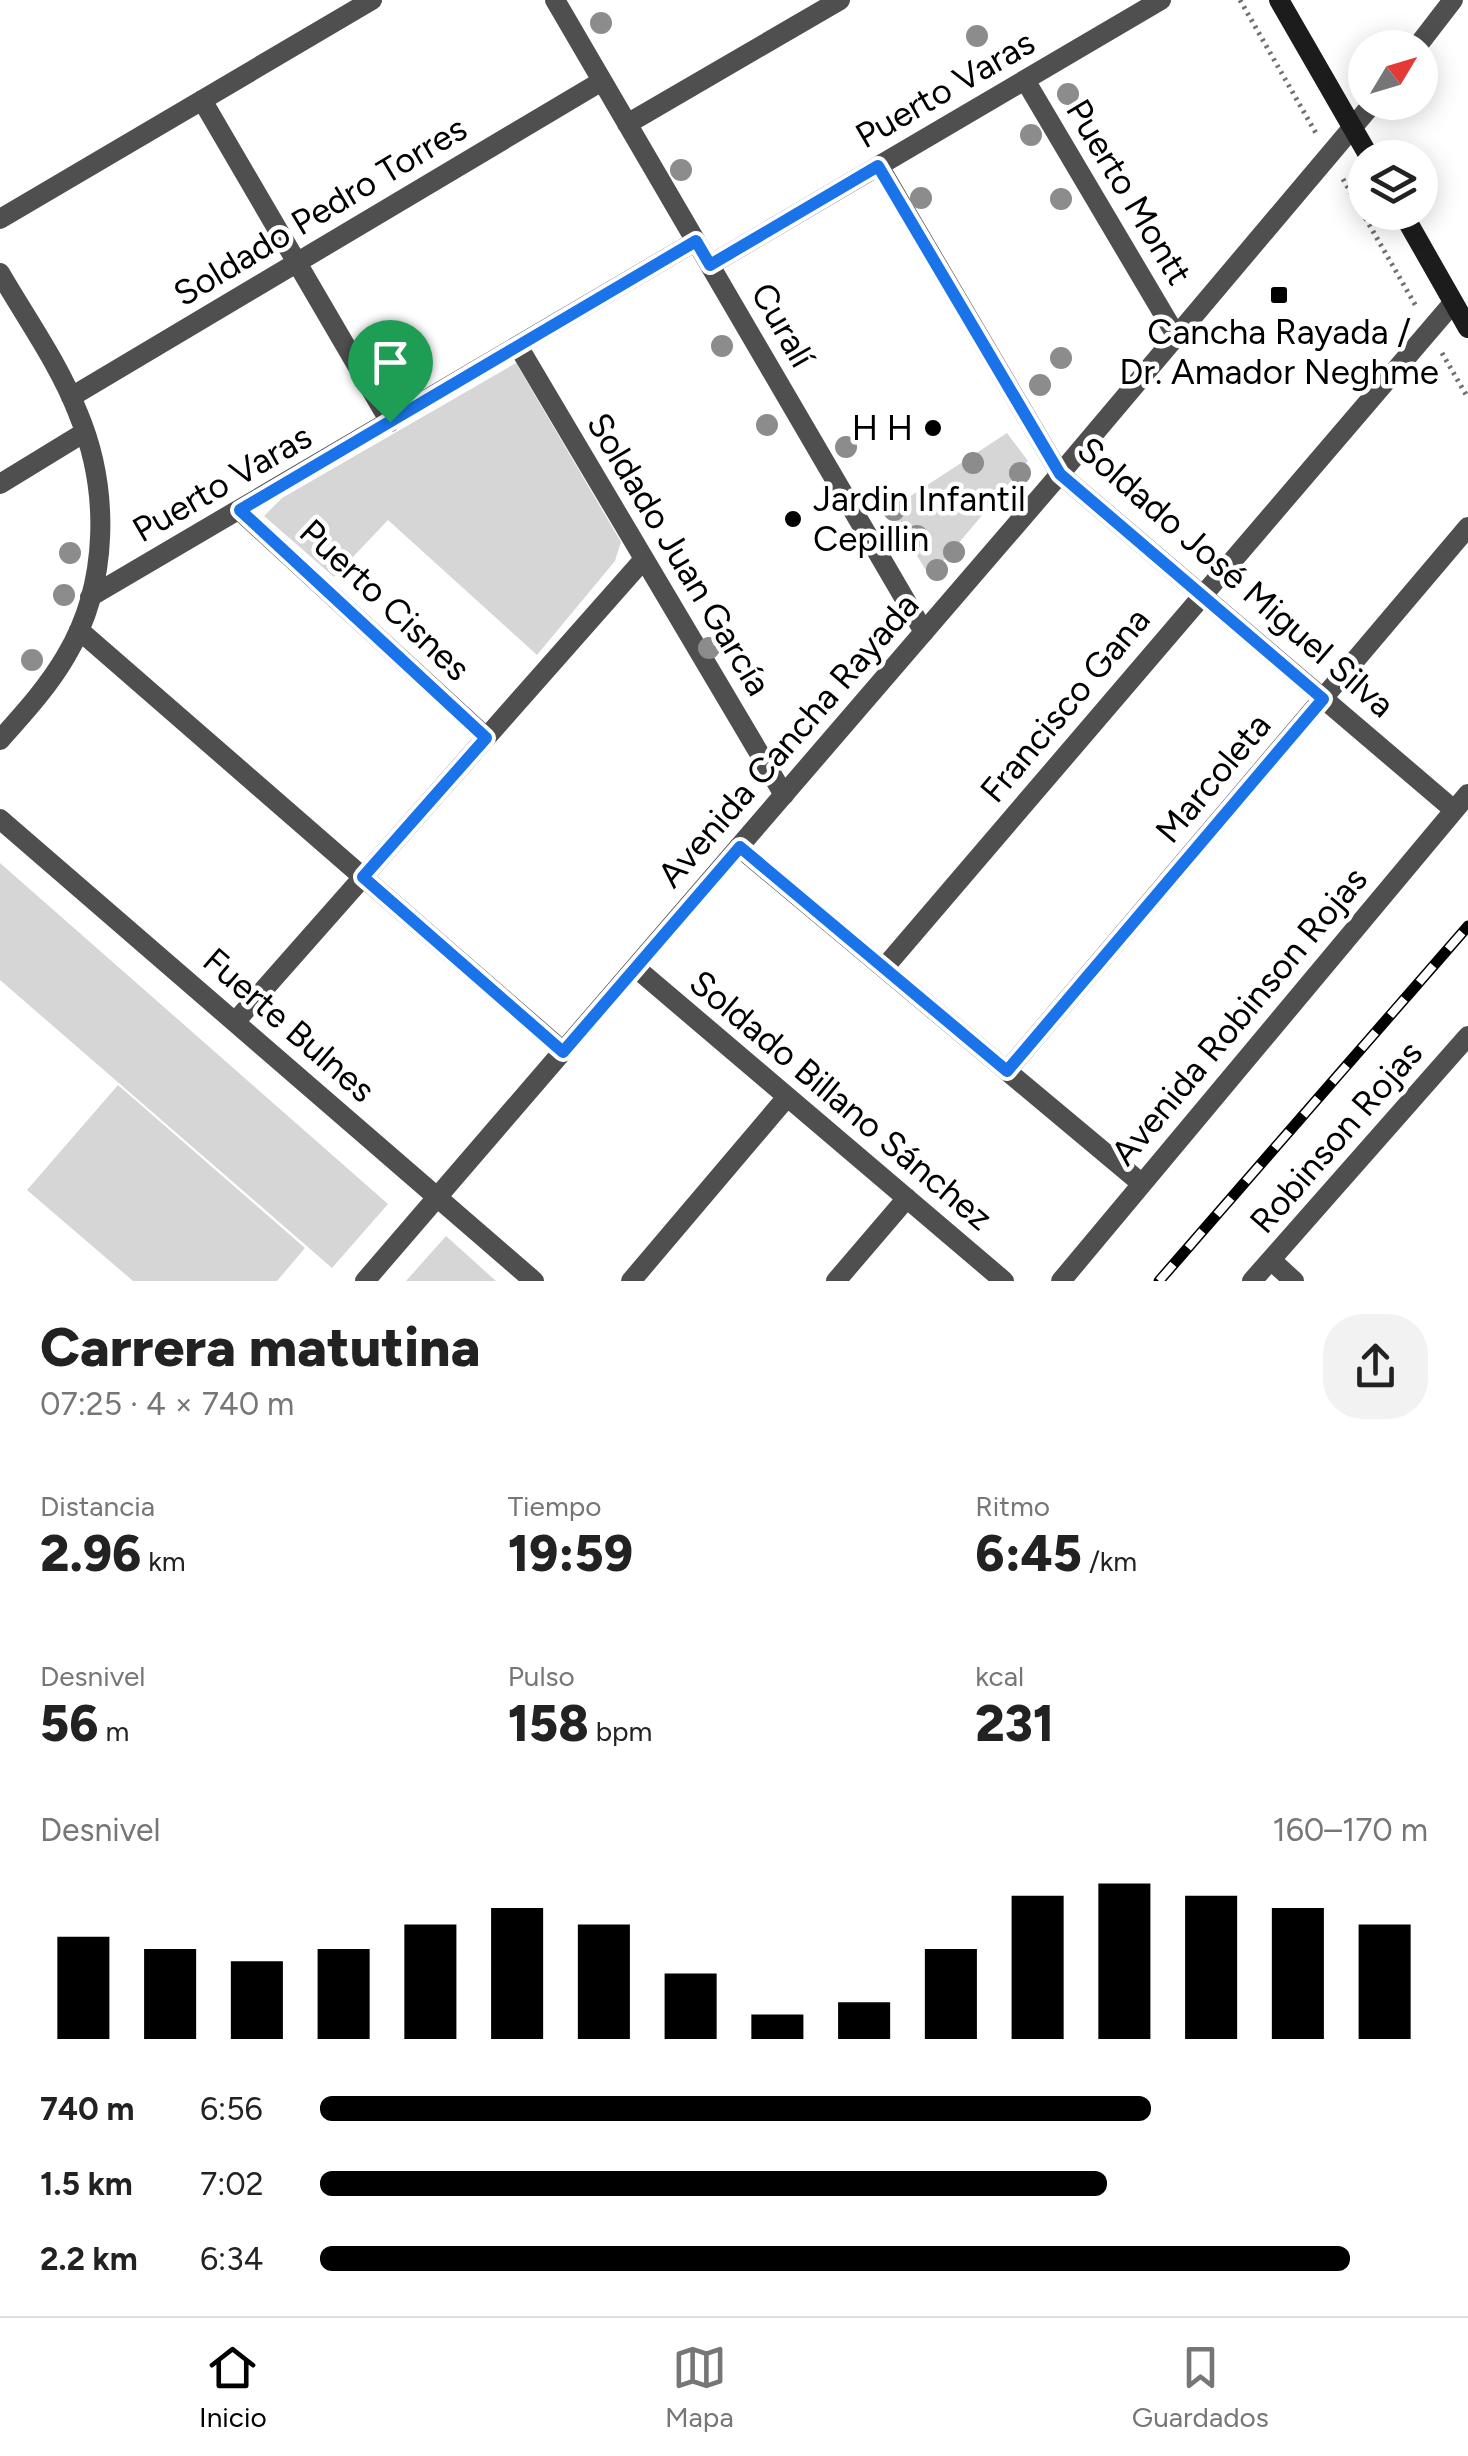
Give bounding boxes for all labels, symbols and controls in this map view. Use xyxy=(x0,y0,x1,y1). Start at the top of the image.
street label: Puerto Varas xyxy=(848,21,1042,157)
north arrow xyxy=(1348,30,1438,120)
map controls xyxy=(1348,30,1438,230)
street label: Puerto Montt xyxy=(1057,92,1201,292)
street label: Soldado Pedro Torres xyxy=(166,107,474,315)
button: layers xyxy=(1348,140,1438,230)
street label: Curalí xyxy=(742,275,825,376)
marker: Cancha Rayada / Dr. Amador Neghme xyxy=(1268,284,1290,306)
place label: Cancha Rayada / Dr. Amador Neghme xyxy=(1119,311,1439,393)
pin xyxy=(348,320,433,423)
icon: arrive xyxy=(363,335,418,390)
street label: Soldado Juan García xyxy=(578,405,780,703)
place label: H H xyxy=(852,407,913,449)
street label: Puerto Varas xyxy=(125,415,319,551)
marker: H H xyxy=(922,417,944,439)
street label: Soldado José Miguel Silva xyxy=(1069,428,1403,726)
place label: Jardin Infantil Cepillin xyxy=(813,478,1026,560)
marker: Jardin Infantil Cepillin xyxy=(782,508,804,530)
street label: Puerto Cisnes xyxy=(291,511,479,689)
street label: Avenida Cancha Rayada xyxy=(649,584,927,896)
street label: Francisco Gana xyxy=(971,599,1159,811)
street label: Marcoleta xyxy=(1147,705,1279,851)
street label: Avenida Robinson Rojas xyxy=(1102,859,1376,1173)
street label: Fuerte Bulnes xyxy=(195,939,383,1111)
street label: Soldado Billano Sánchez xyxy=(681,961,1001,1239)
street label: Robinson Rojas xyxy=(1241,1032,1431,1242)
text: Carrera matutina xyxy=(40,1314,480,1380)
button: share xyxy=(1323,1314,1428,1419)
text: 07:25 · 4 × 740 m xyxy=(40,1385,294,1423)
text: Distancia xyxy=(40,1489,155,1523)
text: Tiempo xyxy=(508,1489,602,1523)
text: Ritmo xyxy=(975,1489,1050,1523)
text: 2.96 xyxy=(40,1523,141,1584)
text: 19:59 xyxy=(508,1523,633,1584)
text: 6:45 xyxy=(975,1523,1082,1584)
text: km xyxy=(141,1544,186,1578)
text: /km xyxy=(1082,1544,1137,1578)
text: Desnivel xyxy=(40,1659,145,1693)
text: Pulso xyxy=(508,1659,575,1693)
text: kcal xyxy=(975,1659,1024,1693)
text: 56 xyxy=(40,1693,99,1754)
text: 158 xyxy=(508,1693,589,1754)
text: 231 xyxy=(975,1693,1054,1754)
text: m xyxy=(99,1714,129,1748)
text: bpm xyxy=(589,1714,652,1748)
text: Desnivel xyxy=(40,1811,160,1849)
text: 160–170 m xyxy=(1273,1811,1428,1849)
text: 740 m xyxy=(40,2090,134,2128)
text: 6:56 xyxy=(200,2090,263,2128)
text: 1.5 km xyxy=(40,2165,133,2203)
text: 7:02 xyxy=(200,2165,264,2203)
text: 2.2 km xyxy=(40,2240,138,2278)
text: 6:34 xyxy=(200,2240,264,2278)
tab: Inicio xyxy=(199,2340,267,2434)
tab: Mapa xyxy=(665,2340,734,2434)
tab: Guardados xyxy=(1132,2340,1269,2434)

